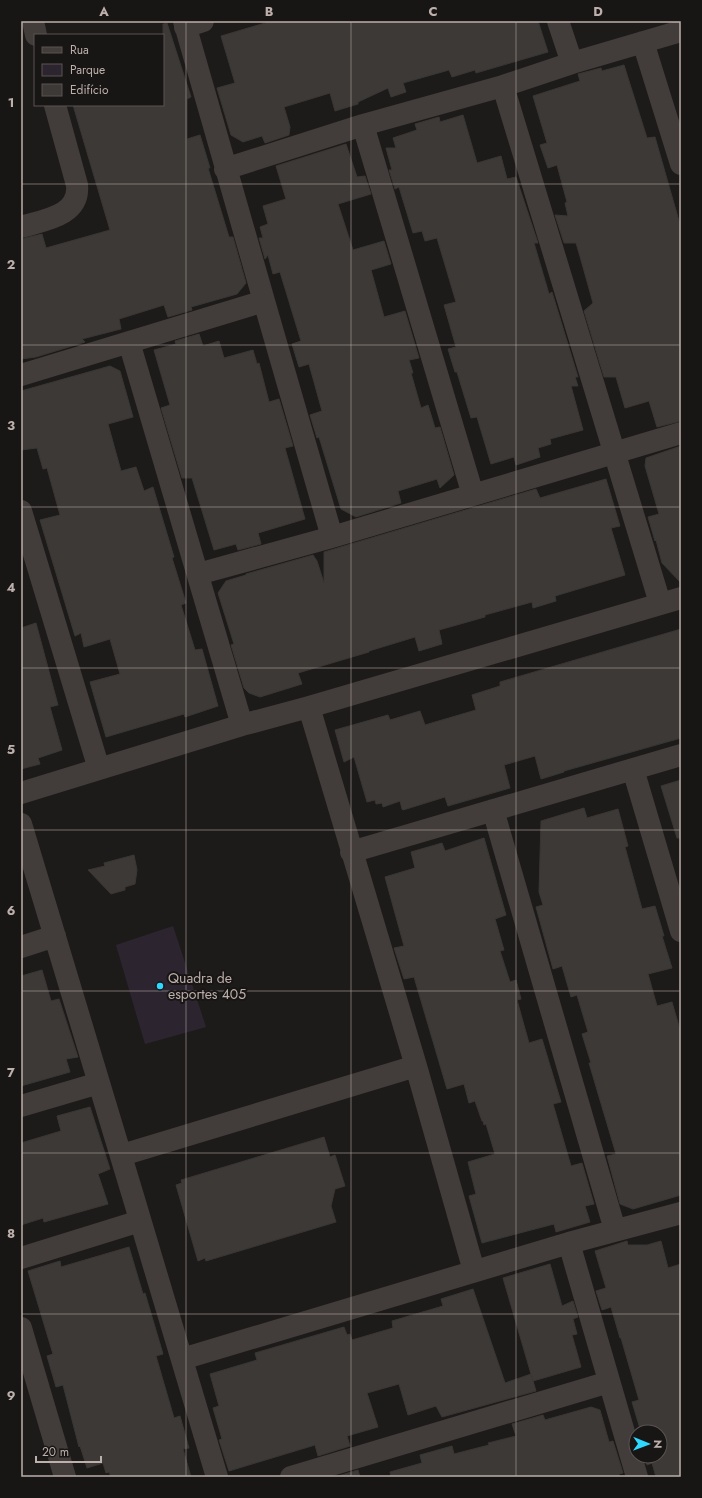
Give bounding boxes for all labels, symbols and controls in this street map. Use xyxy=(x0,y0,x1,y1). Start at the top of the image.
text: A xyxy=(98,2,109,21)
text: B xyxy=(265,2,274,21)
text: C xyxy=(428,2,438,21)
text: D xyxy=(593,2,603,21)
legend xyxy=(34,34,164,106)
text: Rua xyxy=(70,41,89,59)
text: Parque xyxy=(70,61,105,79)
text: Edifício xyxy=(70,81,109,99)
text: 1 xyxy=(8,93,14,112)
text: 2 xyxy=(7,255,15,274)
text: 3 xyxy=(7,416,15,435)
text: 4 xyxy=(6,578,16,597)
text: 5 xyxy=(7,740,15,759)
text: 6 xyxy=(7,901,16,920)
place label: Quadra de esportes 405 xyxy=(168,968,246,1004)
marker: Quadra de esportes 405 xyxy=(155,981,165,991)
text: 7 xyxy=(7,1063,15,1082)
text: 8 xyxy=(7,1224,15,1243)
text: 9 xyxy=(7,1386,16,1405)
north arrow xyxy=(628,1424,668,1464)
scale bar xyxy=(36,1438,101,1464)
text: N xyxy=(650,1440,666,1449)
text: 20 m xyxy=(42,1443,69,1461)

